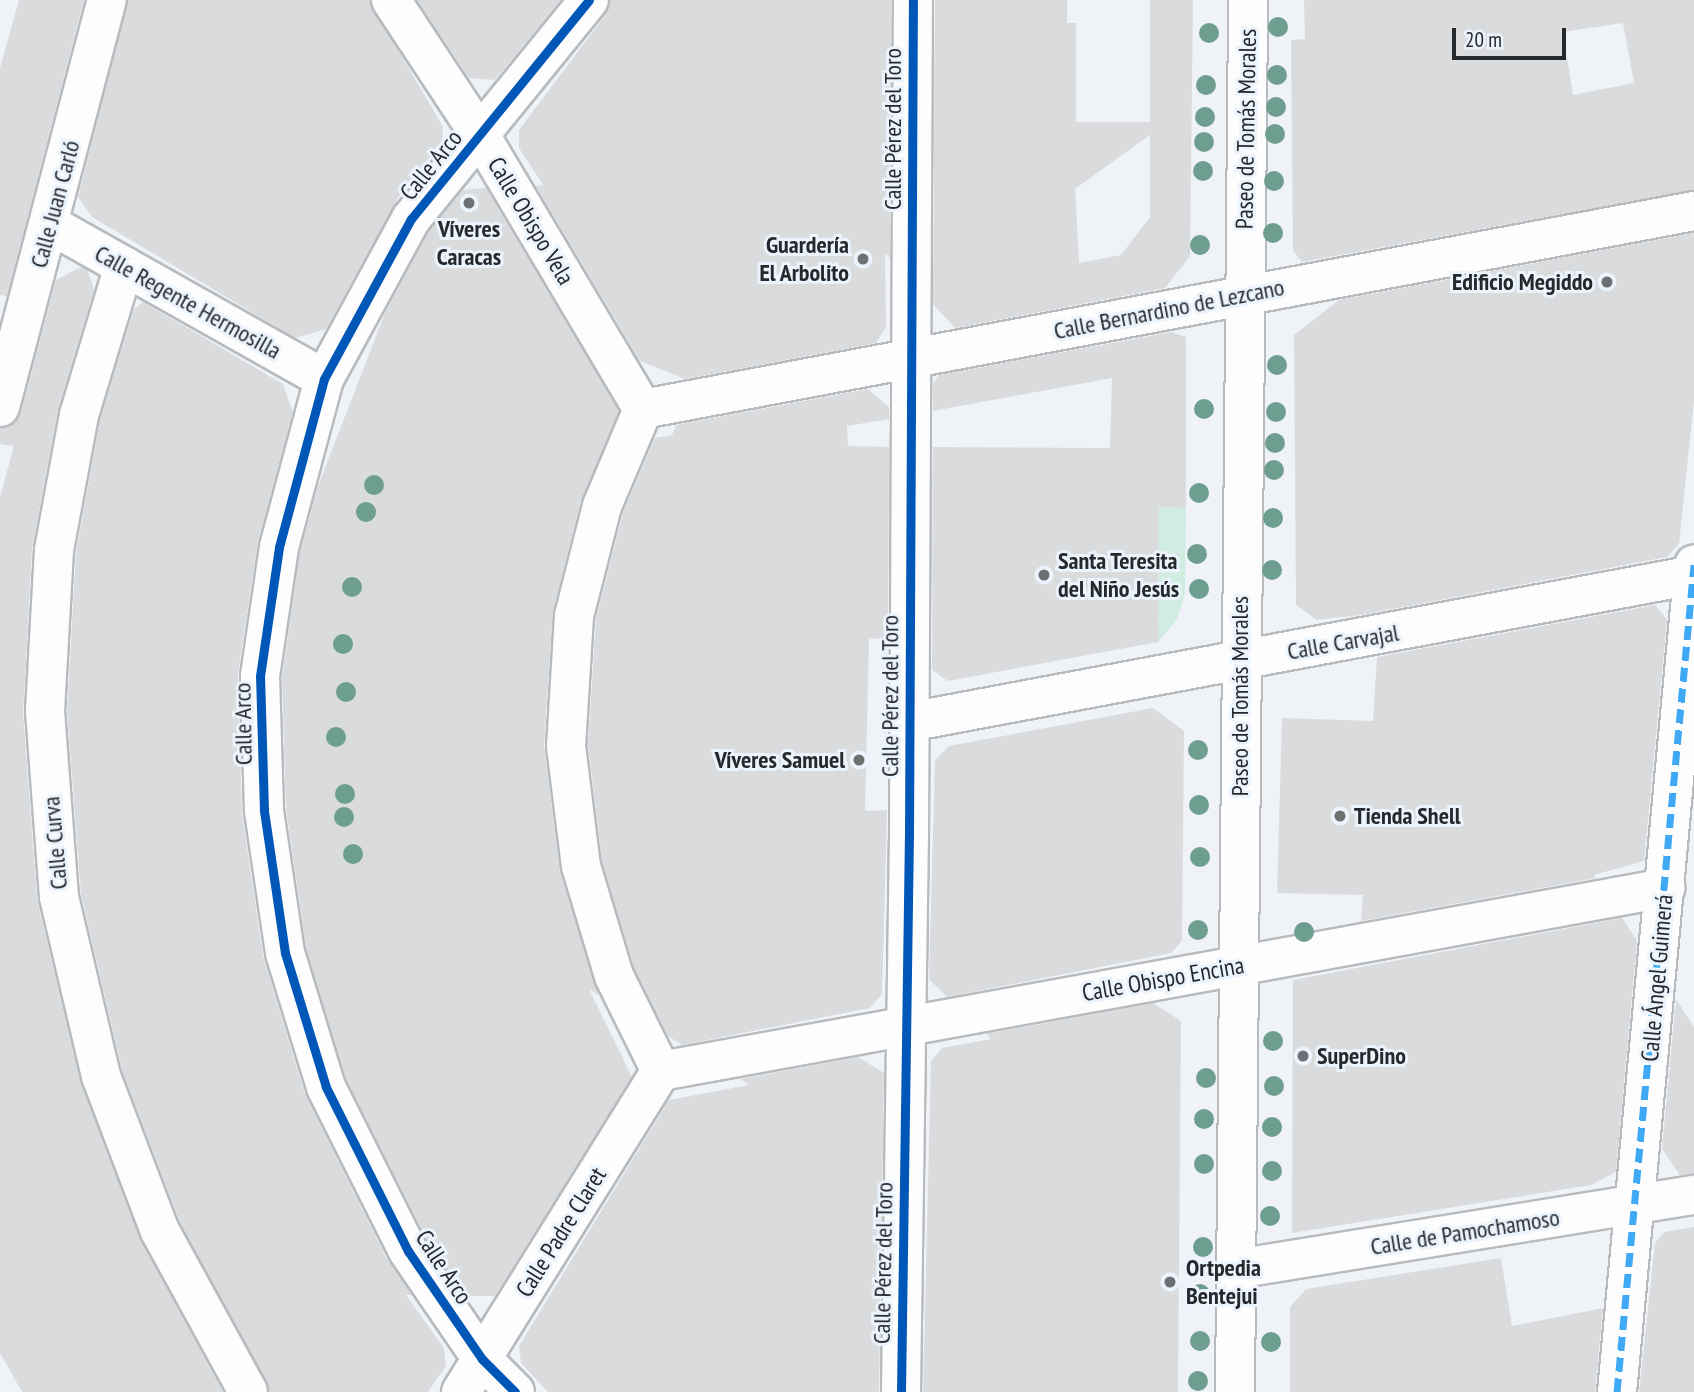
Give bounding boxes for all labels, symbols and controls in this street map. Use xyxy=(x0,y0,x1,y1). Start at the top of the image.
scale bar xyxy=(1456,14,1570,58)
text: 20 m xyxy=(1465,26,1502,53)
street label: Paseo de Tomás Morales xyxy=(1230,28,1262,230)
street label: Calle Pérez del Toro xyxy=(879,47,907,211)
street label: Calle Arco xyxy=(394,124,468,206)
street label: Calle Juan Carló xyxy=(24,137,86,271)
street label: Calle Obispo Vela xyxy=(481,152,581,290)
marker: Víveres Caracas xyxy=(461,195,477,211)
place label: Víveres Caracas xyxy=(437,215,501,271)
place label: Guardería El Arbolito xyxy=(759,231,849,287)
street label: Calle Regente Hermosilla xyxy=(90,239,286,365)
marker: Guardería El Arbolito xyxy=(855,251,871,267)
place label: Edificio Megiddo xyxy=(1452,268,1593,296)
street label: Calle Bernardino de Lezcano xyxy=(1051,273,1287,345)
marker: Edificio Megiddo xyxy=(1599,274,1615,290)
place label: Santa Teresita del Niño Jesús xyxy=(1058,547,1179,603)
marker: Santa Teresita del Niño Jesús xyxy=(1036,567,1052,583)
street label: Paseo de Tomás Morales xyxy=(1226,596,1254,796)
street label: Calle Pérez del Toro xyxy=(876,614,904,778)
street label: Calle Carvajal xyxy=(1285,618,1401,666)
street label: Calle Arco xyxy=(228,682,258,766)
place label: Víveres Samuel xyxy=(715,746,845,774)
marker: Víveres Samuel xyxy=(851,752,867,768)
street label: Calle Curva xyxy=(37,795,73,891)
place label: Tienda Shell xyxy=(1354,802,1461,830)
marker: Tienda Shell xyxy=(1332,808,1348,824)
street label: Calle Ángel Guimerá xyxy=(1635,893,1679,1063)
street label: Calle Obispo Encina xyxy=(1080,951,1246,1007)
place label: SuperDino xyxy=(1317,1042,1406,1070)
marker: SuperDino xyxy=(1295,1048,1311,1064)
street label: Calle Padre Claret xyxy=(510,1162,612,1302)
street label: Calle Pérez del Toro xyxy=(867,1181,899,1345)
street label: Calle de Pamochamoso xyxy=(1369,1203,1561,1261)
street label: Calle Arco xyxy=(409,1224,479,1310)
place label: Ortpedia Bentejui xyxy=(1186,1254,1261,1310)
marker: Ortpedia Bentejui xyxy=(1160,1272,1180,1292)

